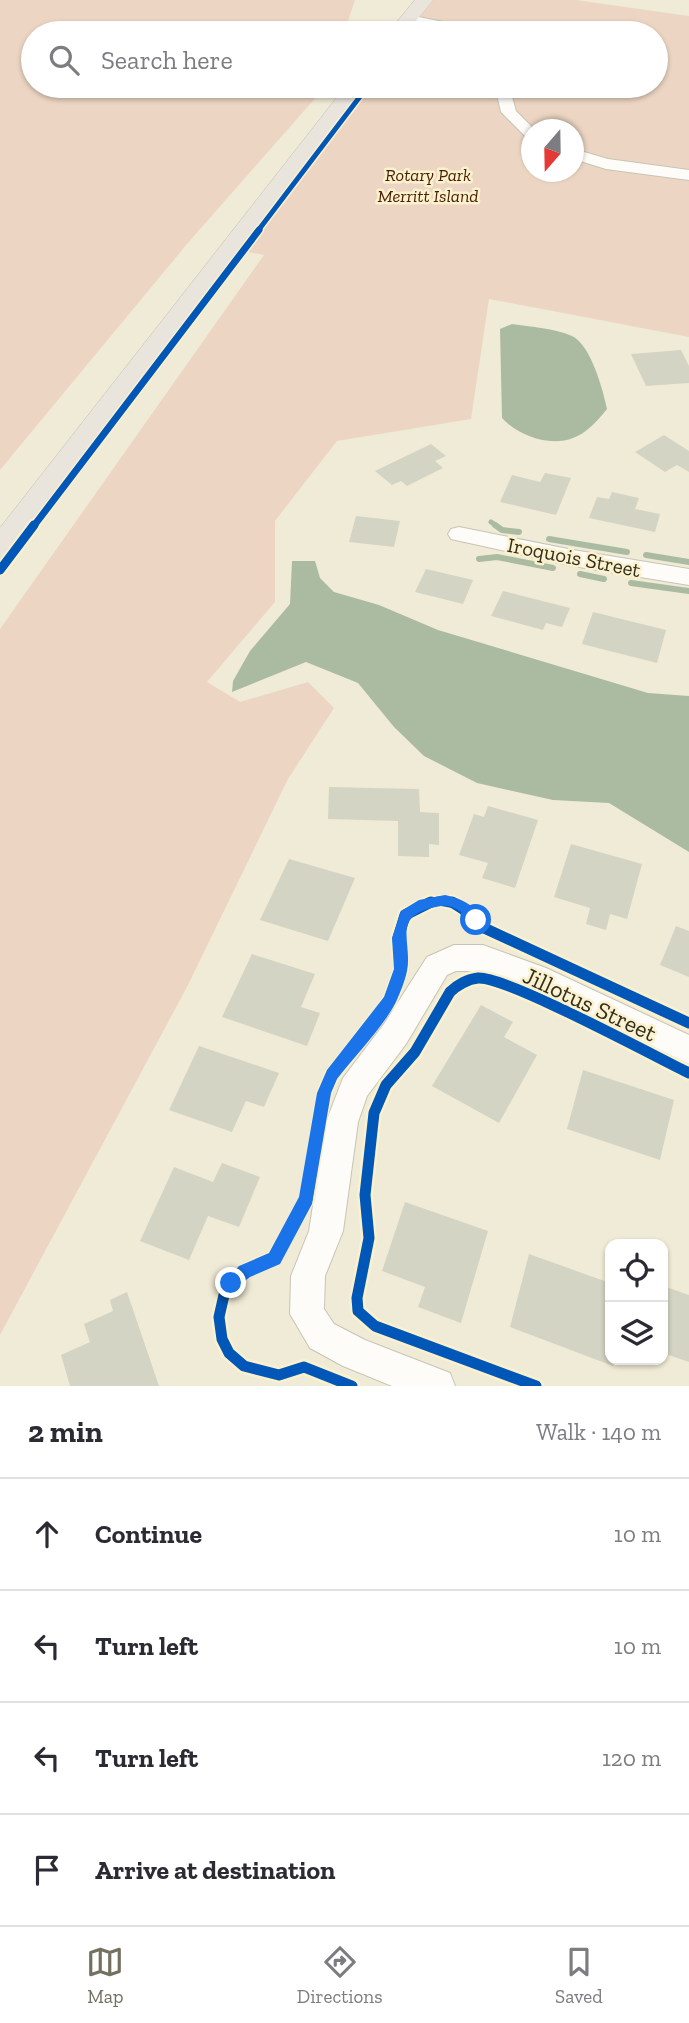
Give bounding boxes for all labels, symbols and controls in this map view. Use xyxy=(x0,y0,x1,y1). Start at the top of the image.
search box xyxy=(21,21,668,98)
icon: search xyxy=(45,41,83,79)
text: Search here xyxy=(101,44,233,76)
north arrow xyxy=(521,119,584,182)
park label: Rotary Park Merritt Island xyxy=(377,164,479,207)
street label: Iroquois Street xyxy=(505,532,643,582)
route start xyxy=(460,904,491,935)
street label: Jillotus Street xyxy=(519,960,661,1048)
map controls xyxy=(605,1239,668,1365)
button: locate xyxy=(605,1239,668,1302)
route end xyxy=(215,1267,246,1298)
button: layers xyxy=(605,1302,668,1365)
text: 2 min xyxy=(28,1414,103,1450)
text: Walk · 140 m xyxy=(536,1418,661,1446)
icon: ahead xyxy=(28,1515,66,1553)
text: Continue xyxy=(95,1518,202,1550)
text: 10 m xyxy=(614,1520,661,1548)
icon: left xyxy=(28,1627,66,1665)
text: Turn left xyxy=(95,1630,198,1662)
text: 10 m xyxy=(614,1632,661,1660)
icon: left xyxy=(28,1739,66,1777)
text: Turn left xyxy=(95,1742,198,1774)
text: 120 m xyxy=(602,1744,661,1772)
icon: arrive xyxy=(28,1851,66,1889)
text: Arrive at destination xyxy=(95,1854,335,1886)
tab: Map xyxy=(86,1943,124,2008)
tab: Directions xyxy=(297,1943,383,2008)
tab: Saved xyxy=(555,1943,603,2008)

